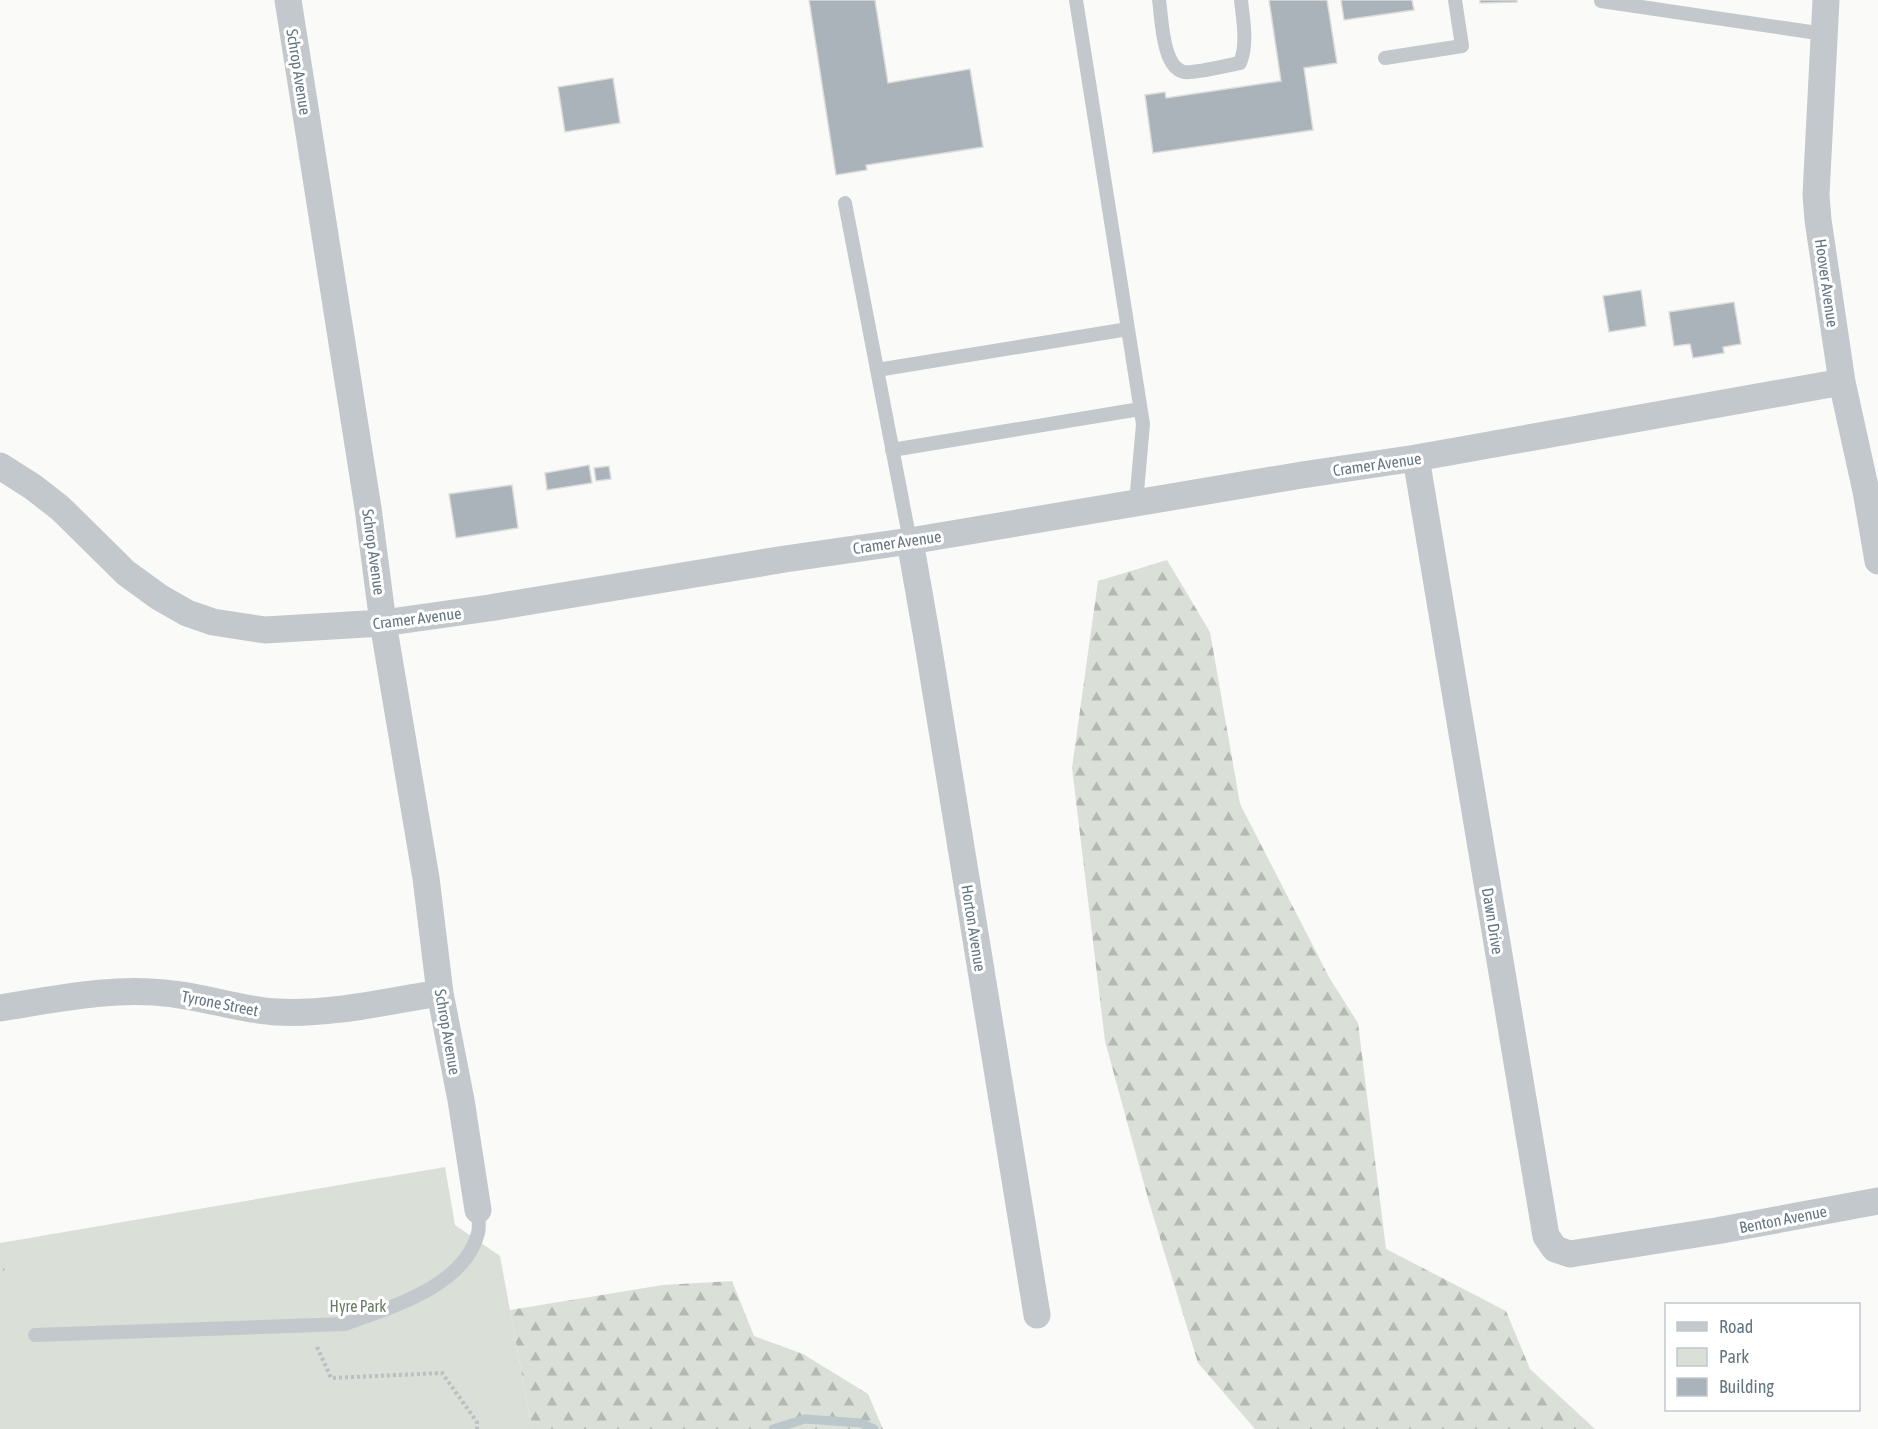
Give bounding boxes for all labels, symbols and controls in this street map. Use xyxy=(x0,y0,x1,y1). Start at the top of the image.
street label: Schrop Avenue xyxy=(282,28,315,116)
street label: Hoover Avenue xyxy=(1812,238,1842,328)
street label: Cramer Avenue xyxy=(1332,449,1422,479)
street label: Schrop Avenue xyxy=(358,508,389,596)
street label: Cramer Avenue xyxy=(852,527,942,557)
street label: Cramer Avenue xyxy=(372,604,462,632)
street label: Horton Avenue xyxy=(958,883,990,973)
street label: Dawn Drive xyxy=(1479,887,1507,955)
street label: Tyrone Street xyxy=(180,987,260,1020)
street label: Schrop Avenue xyxy=(431,988,464,1076)
street label: Benton Avenue xyxy=(1738,1202,1828,1236)
park label: Hyre Park xyxy=(330,1297,386,1316)
legend xyxy=(1665,1303,1860,1411)
text: Road xyxy=(1719,1316,1753,1337)
text: Park xyxy=(1719,1346,1749,1367)
text: Building xyxy=(1719,1376,1774,1397)

